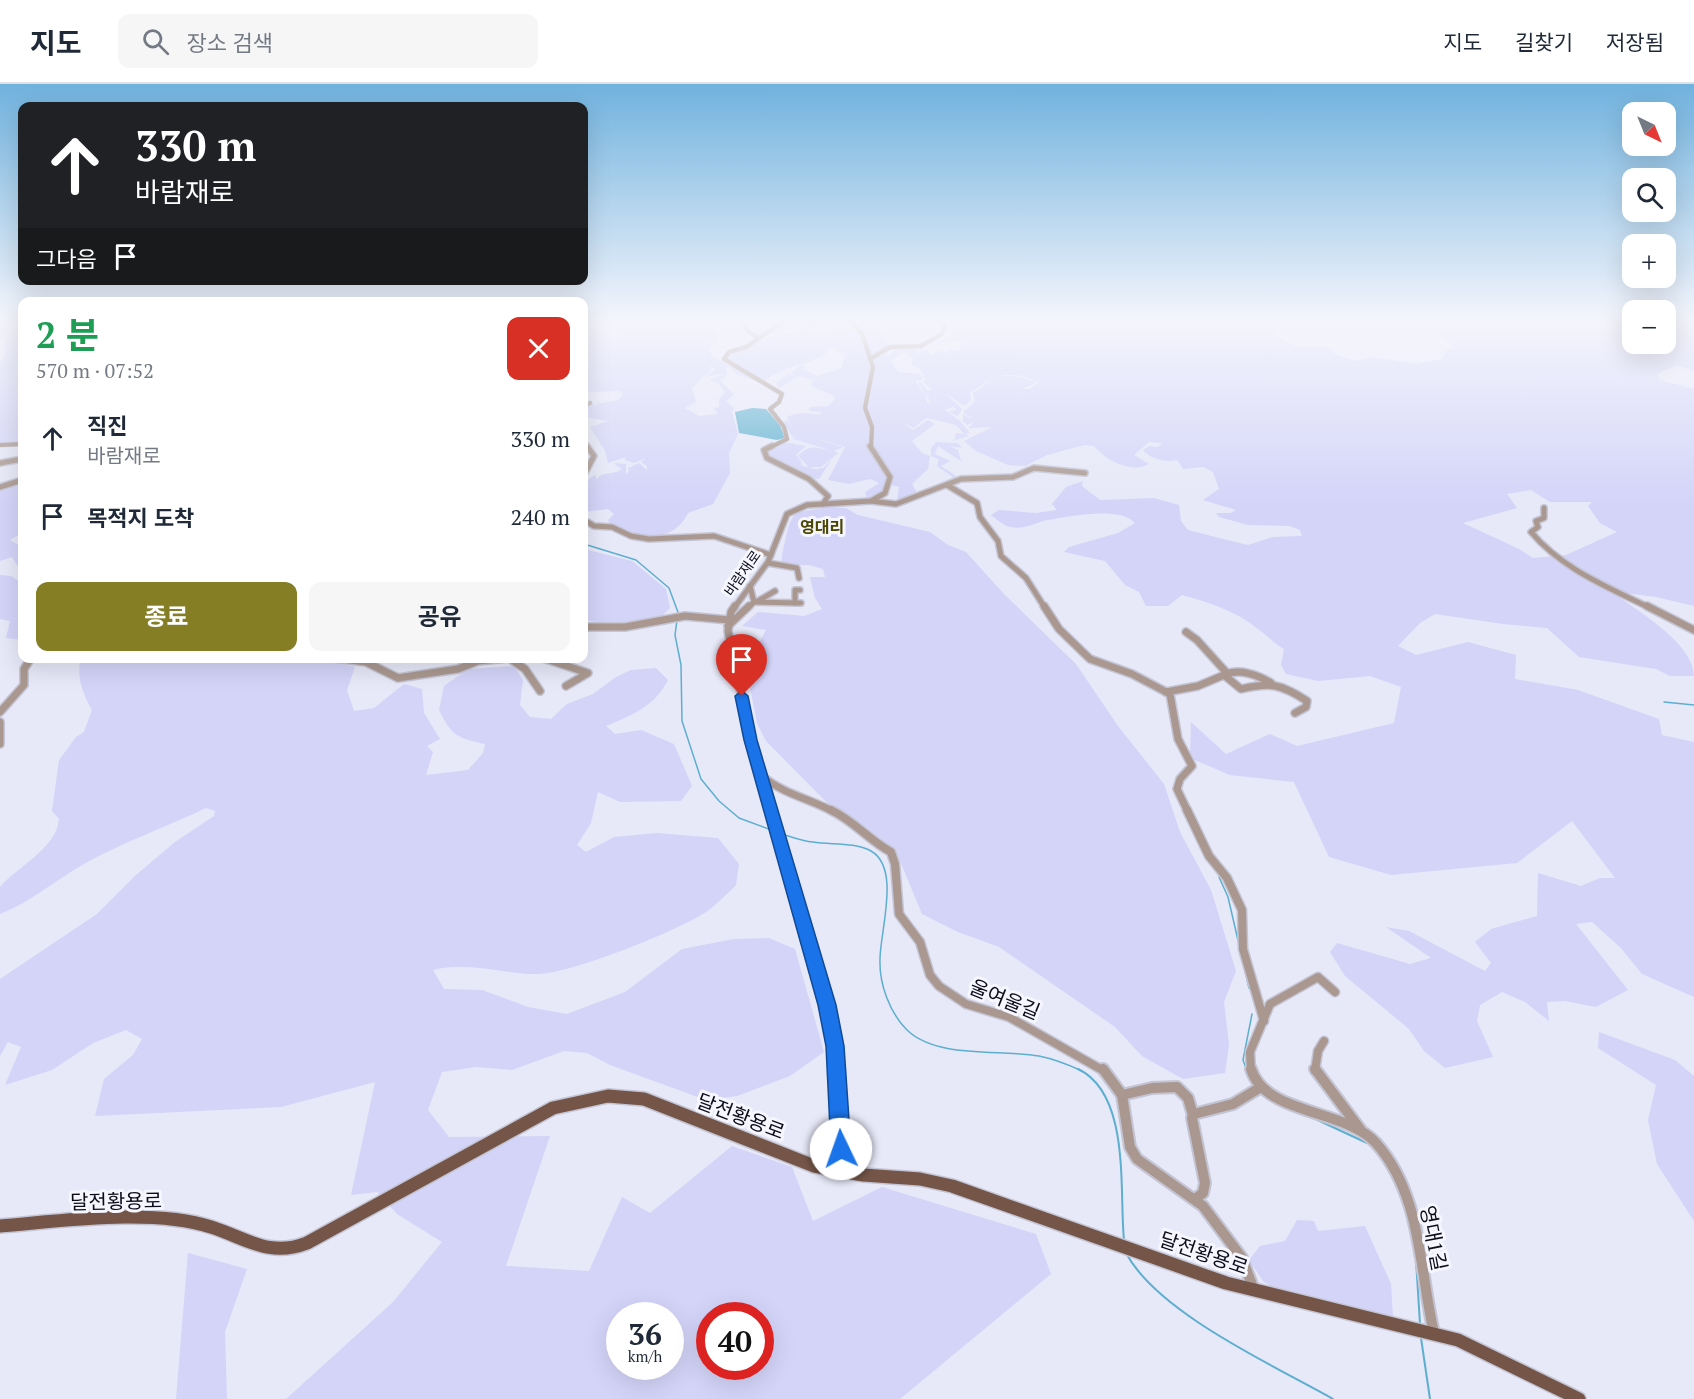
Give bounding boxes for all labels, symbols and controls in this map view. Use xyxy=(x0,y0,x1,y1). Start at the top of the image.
search box xyxy=(118,14,538,68)
text: 지도 xyxy=(30,24,82,61)
icon: search xyxy=(139,25,172,58)
text: 장소 검색 xyxy=(187,28,273,57)
text: 지도 xyxy=(1443,28,1482,56)
text: 길찾기 xyxy=(1515,28,1573,56)
text: 저장됨 xyxy=(1606,28,1664,56)
north arrow xyxy=(1622,102,1676,156)
map controls xyxy=(1622,102,1676,354)
text: 330 m xyxy=(135,117,256,173)
icon: ahead xyxy=(36,126,114,204)
button: search xyxy=(1622,168,1676,222)
text: 바람재로 xyxy=(135,174,234,210)
button: + xyxy=(1622,234,1676,288)
icon: arrive xyxy=(109,240,142,273)
text: 그다음 xyxy=(36,244,97,273)
button: − xyxy=(1622,300,1676,354)
text: 2 분 xyxy=(36,311,99,358)
button: close xyxy=(507,317,570,380)
text: 570 m · 07:52 xyxy=(36,357,154,384)
text: 직진 xyxy=(87,411,127,440)
icon: ahead xyxy=(36,422,69,455)
text: 330 m xyxy=(510,424,570,453)
text: 바람재로 xyxy=(87,442,161,469)
icon: arrive xyxy=(36,500,69,533)
text: 240 m xyxy=(510,502,570,531)
text: 목적지 도착 xyxy=(87,503,194,532)
district label: 영대리 xyxy=(800,516,844,538)
street label: 바람재로 xyxy=(719,546,765,600)
button: 종료 xyxy=(36,582,297,651)
button: 공유 xyxy=(309,582,570,651)
pin xyxy=(716,634,767,696)
icon: arrive xyxy=(725,643,758,676)
street label: 울여울길 xyxy=(966,973,1044,1025)
street label: 달전황용로 xyxy=(693,1087,789,1145)
position arrow xyxy=(809,1117,873,1181)
street label: 달전황용로 xyxy=(70,1187,162,1215)
street label: 영대1길 xyxy=(1414,1203,1454,1273)
street label: 달전황용로 xyxy=(1156,1225,1252,1281)
speed limit sign: 40 xyxy=(696,1302,774,1380)
text: 36 xyxy=(628,1314,662,1354)
text: km/h xyxy=(628,1346,662,1366)

